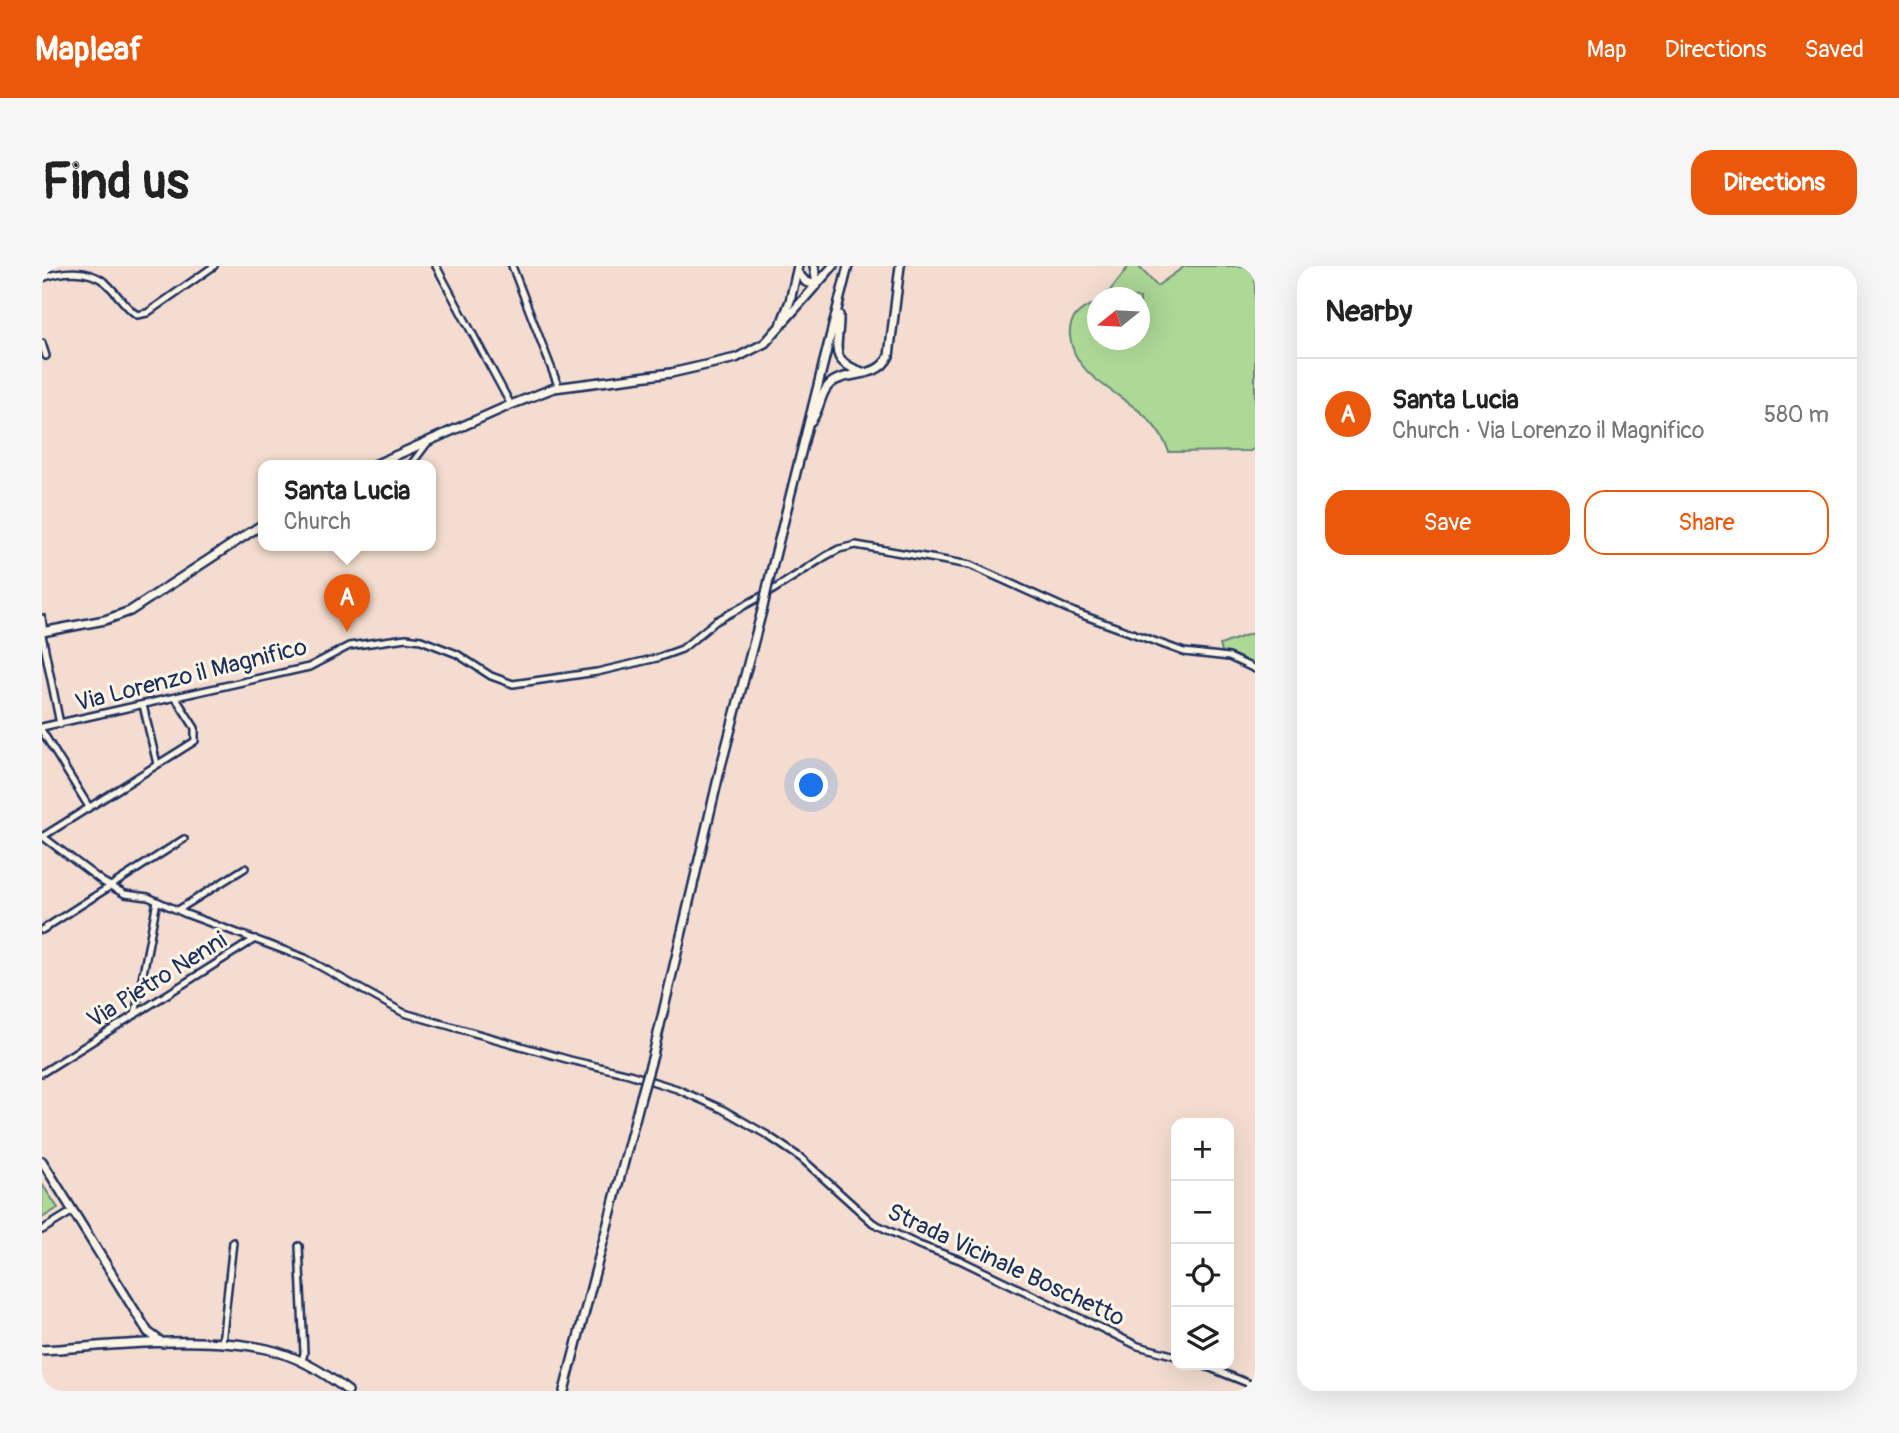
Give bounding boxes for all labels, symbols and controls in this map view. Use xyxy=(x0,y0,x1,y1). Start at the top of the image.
text: Mapleaf xyxy=(35,29,143,70)
text: Map xyxy=(1587,35,1627,64)
text: Directions xyxy=(1665,35,1766,64)
text: Saved xyxy=(1804,35,1864,64)
button: Directions xyxy=(1691,150,1857,215)
text: Find us xyxy=(42,152,189,213)
north arrow xyxy=(1087,287,1150,350)
text: Nearby xyxy=(1325,293,1412,330)
text: Santa Lucia xyxy=(1392,384,1519,416)
text: A xyxy=(1341,400,1355,429)
text: 580 m xyxy=(1764,400,1829,429)
text: Church · Via Lorenzo il Magnifico xyxy=(1392,416,1704,445)
popup xyxy=(258,460,436,551)
text: Santa Lucia xyxy=(284,475,410,507)
button: Save xyxy=(1325,490,1570,555)
button: Share xyxy=(1584,490,1829,555)
text: Church xyxy=(284,507,351,536)
pin: A xyxy=(324,574,370,632)
street label: Via Lorenzo il Magnifico xyxy=(72,632,310,718)
your location xyxy=(794,768,828,802)
street label: Via Pietro Nenni xyxy=(82,926,232,1034)
map controls xyxy=(1171,1118,1234,1370)
button: + xyxy=(1171,1118,1234,1181)
button: − xyxy=(1171,1181,1234,1244)
street label: Strada Vicinale Boschetto xyxy=(883,1197,1129,1333)
button: locate xyxy=(1171,1244,1234,1307)
button: layers xyxy=(1171,1307,1234,1370)

